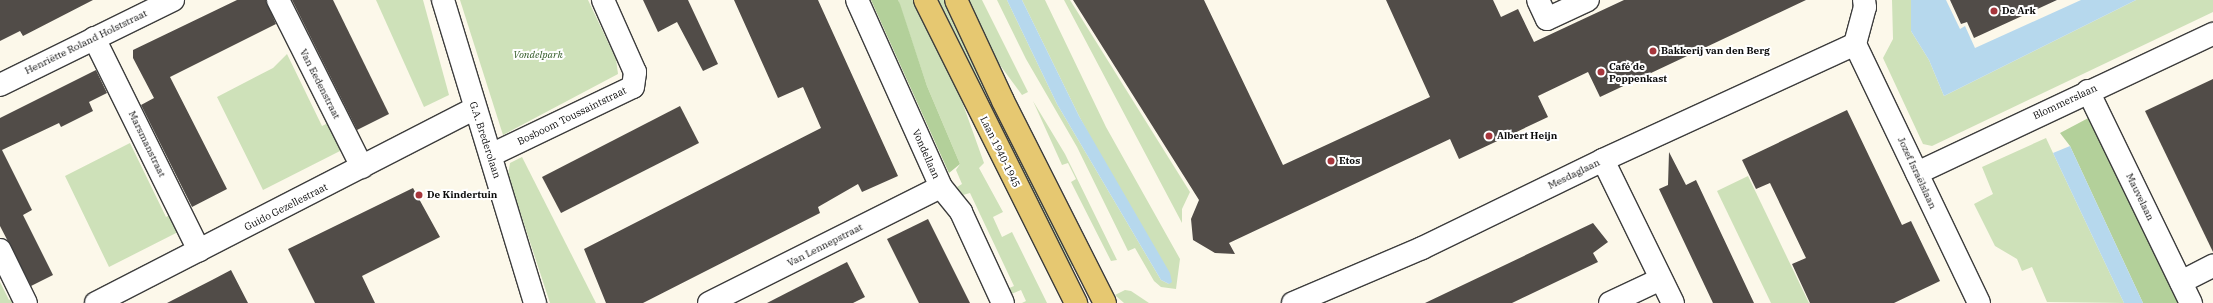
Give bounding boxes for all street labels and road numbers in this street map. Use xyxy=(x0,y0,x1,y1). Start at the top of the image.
street label: Henriëtte Roland Holststraat xyxy=(23,7,149,77)
street label: Van Eedenstraat xyxy=(297,47,343,121)
street label: Blommerslaan xyxy=(2031,82,2099,122)
street label: Bosboom Toussaintstraat xyxy=(516,84,628,148)
street label: G.A. Brederolaan xyxy=(467,100,503,180)
street label: Marsmanstraat xyxy=(126,109,168,179)
street label: Laan 1940-1945 xyxy=(978,115,1022,189)
street label: Vondellaan xyxy=(910,127,942,181)
street label: Jozef Israëlslaan xyxy=(1895,135,1939,211)
street label: Mesdaglaan xyxy=(1546,156,1602,192)
street label: Mauvelaan xyxy=(2123,171,2157,223)
street label: Guido Gezellestraat xyxy=(242,181,330,233)
street label: Van Lennepstraat xyxy=(785,221,865,269)

